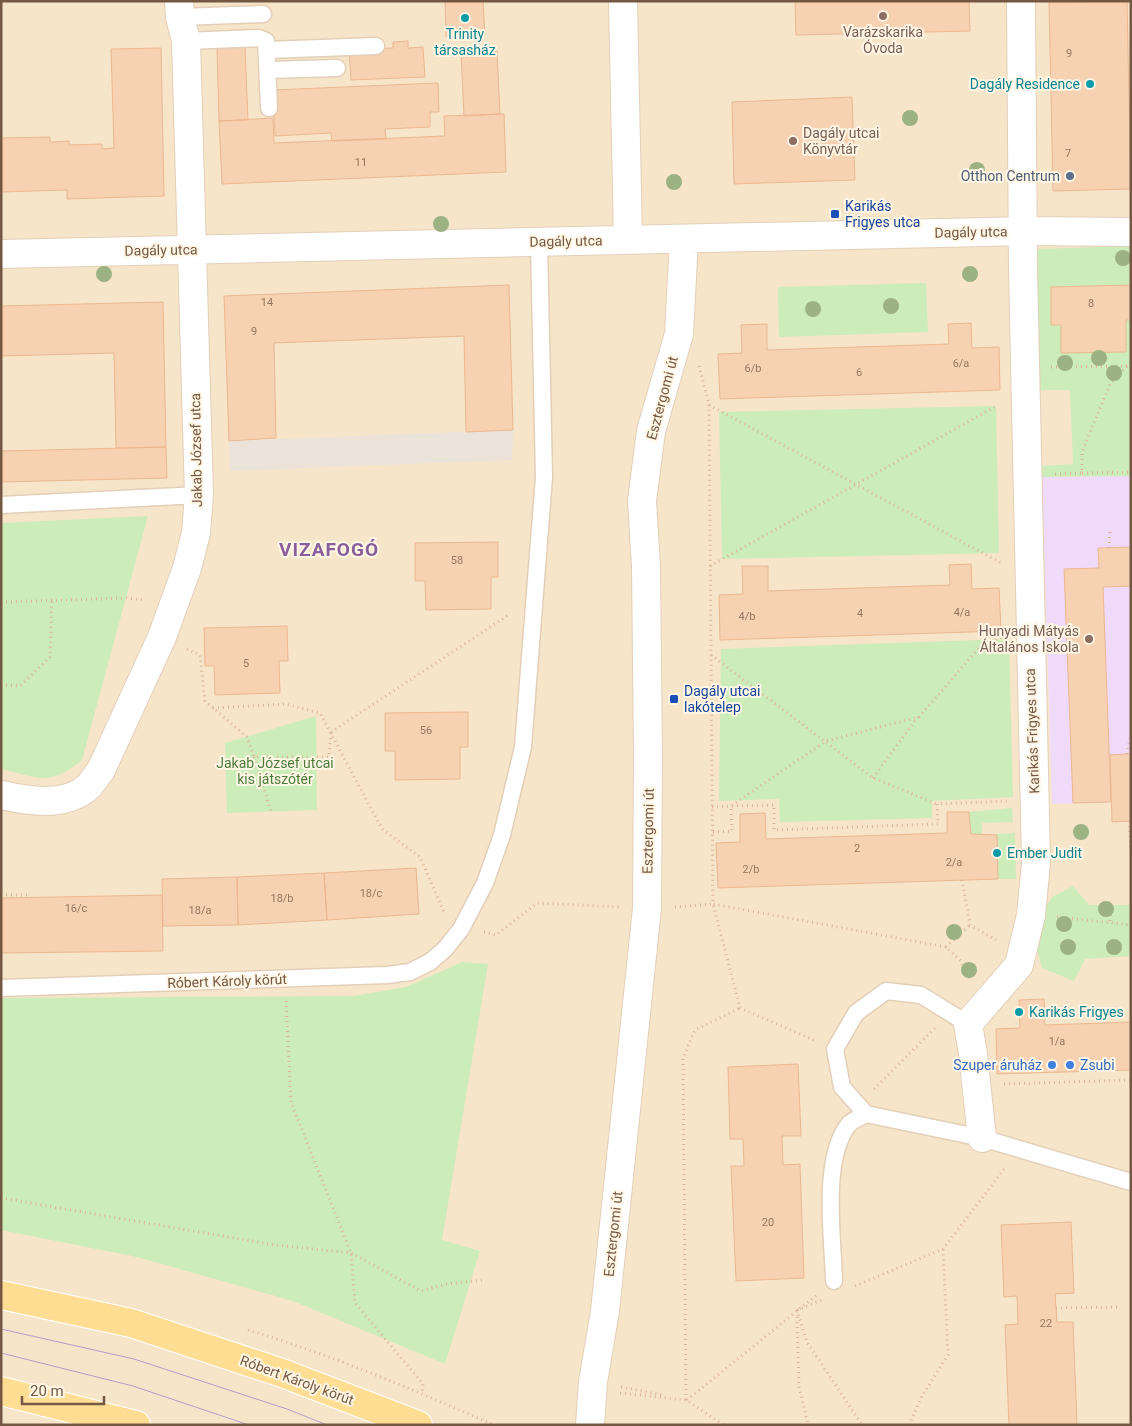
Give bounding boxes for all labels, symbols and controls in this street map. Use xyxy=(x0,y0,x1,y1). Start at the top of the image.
marker: Varázskarika Óvoda xyxy=(877,10,889,22)
marker: Trinity társasház xyxy=(459,12,471,24)
place label: Varázskarika Óvoda xyxy=(843,24,923,56)
place label: Trinity társasház xyxy=(434,26,496,58)
house number: 9 xyxy=(1066,47,1072,60)
place label: Dagály Residence xyxy=(970,76,1080,92)
marker: Dagály Residence xyxy=(1084,78,1096,90)
place label: Dagály utcai Könyvtár xyxy=(803,125,879,157)
marker: Dagály utcai Könyvtár xyxy=(787,135,799,147)
house number: 7 xyxy=(1065,147,1071,160)
house number: 11 xyxy=(355,156,367,169)
place label: Otthon Centrum xyxy=(961,168,1060,184)
marker: Otthon Centrum xyxy=(1064,170,1076,182)
place label: Karikás Frigyes utca xyxy=(845,198,920,230)
marker: Karikás Frigyes utca xyxy=(829,208,841,220)
street label: Dagály utca xyxy=(934,223,1008,241)
street label: Dagály utca xyxy=(529,232,603,250)
street label: Dagály utca xyxy=(124,241,198,259)
house number: 14 xyxy=(261,296,273,309)
house number: 8 xyxy=(1088,297,1094,310)
house number: 9 xyxy=(251,325,257,338)
street label: Esztergomi út xyxy=(643,354,681,442)
house number: 6/a xyxy=(953,357,969,370)
house number: 6/b xyxy=(745,362,761,375)
house number: 6 xyxy=(856,366,862,379)
street label: Jakab József utca xyxy=(187,393,205,507)
district label: VIZAFOGÓ xyxy=(279,538,379,561)
house number: 58 xyxy=(451,554,463,567)
house number: 4/a xyxy=(954,606,970,619)
house number: 4 xyxy=(857,607,863,620)
house number: 4/b xyxy=(739,610,755,623)
place label: Hunyadi Mátyás Általános Iskola xyxy=(979,623,1079,655)
marker: Hunyadi Mátyás Általános Iskola xyxy=(1083,633,1095,645)
house number: 5 xyxy=(243,657,249,670)
street label: Karikás Frigyes utca xyxy=(1022,668,1042,794)
place label: Dagály utcai lakótelep xyxy=(684,683,760,715)
marker: Dagály utcai lakótelep xyxy=(668,693,680,705)
house number: 56 xyxy=(420,724,432,737)
park label: Jakab József utcai kis játszótér xyxy=(216,755,334,787)
street label: Esztergomi út xyxy=(639,787,657,874)
house number: 2 xyxy=(854,842,860,855)
place label: Ember Judit xyxy=(1007,845,1082,861)
marker: Ember Judit xyxy=(991,847,1003,859)
house number: 2/a xyxy=(946,856,962,869)
house number: 2/b xyxy=(743,863,759,876)
house number: 18/c xyxy=(360,887,383,900)
house number: 18/b xyxy=(270,892,294,905)
house number: 16/c xyxy=(65,902,88,915)
house number: 18/a xyxy=(189,904,211,917)
street label: Róbert Károly körút xyxy=(167,971,287,991)
place label: Karikás Frigyes xyxy=(1029,1004,1124,1020)
marker: Karikás Frigyes xyxy=(1013,1006,1025,1018)
house number: 1/a xyxy=(1049,1035,1065,1048)
place label: Szuper áruház xyxy=(953,1057,1042,1073)
place label: Zsubi xyxy=(1080,1057,1115,1073)
marker: Szuper áruház xyxy=(1046,1059,1058,1071)
marker: Zsubi xyxy=(1064,1059,1076,1071)
street label: Esztergomi út xyxy=(601,1190,625,1278)
house number: 20 xyxy=(762,1216,774,1229)
house number: 22 xyxy=(1040,1317,1052,1330)
street label: Róbert Károly körút xyxy=(238,1352,356,1408)
scale bar xyxy=(22,1374,105,1406)
text: 20 m xyxy=(30,1382,64,1400)

